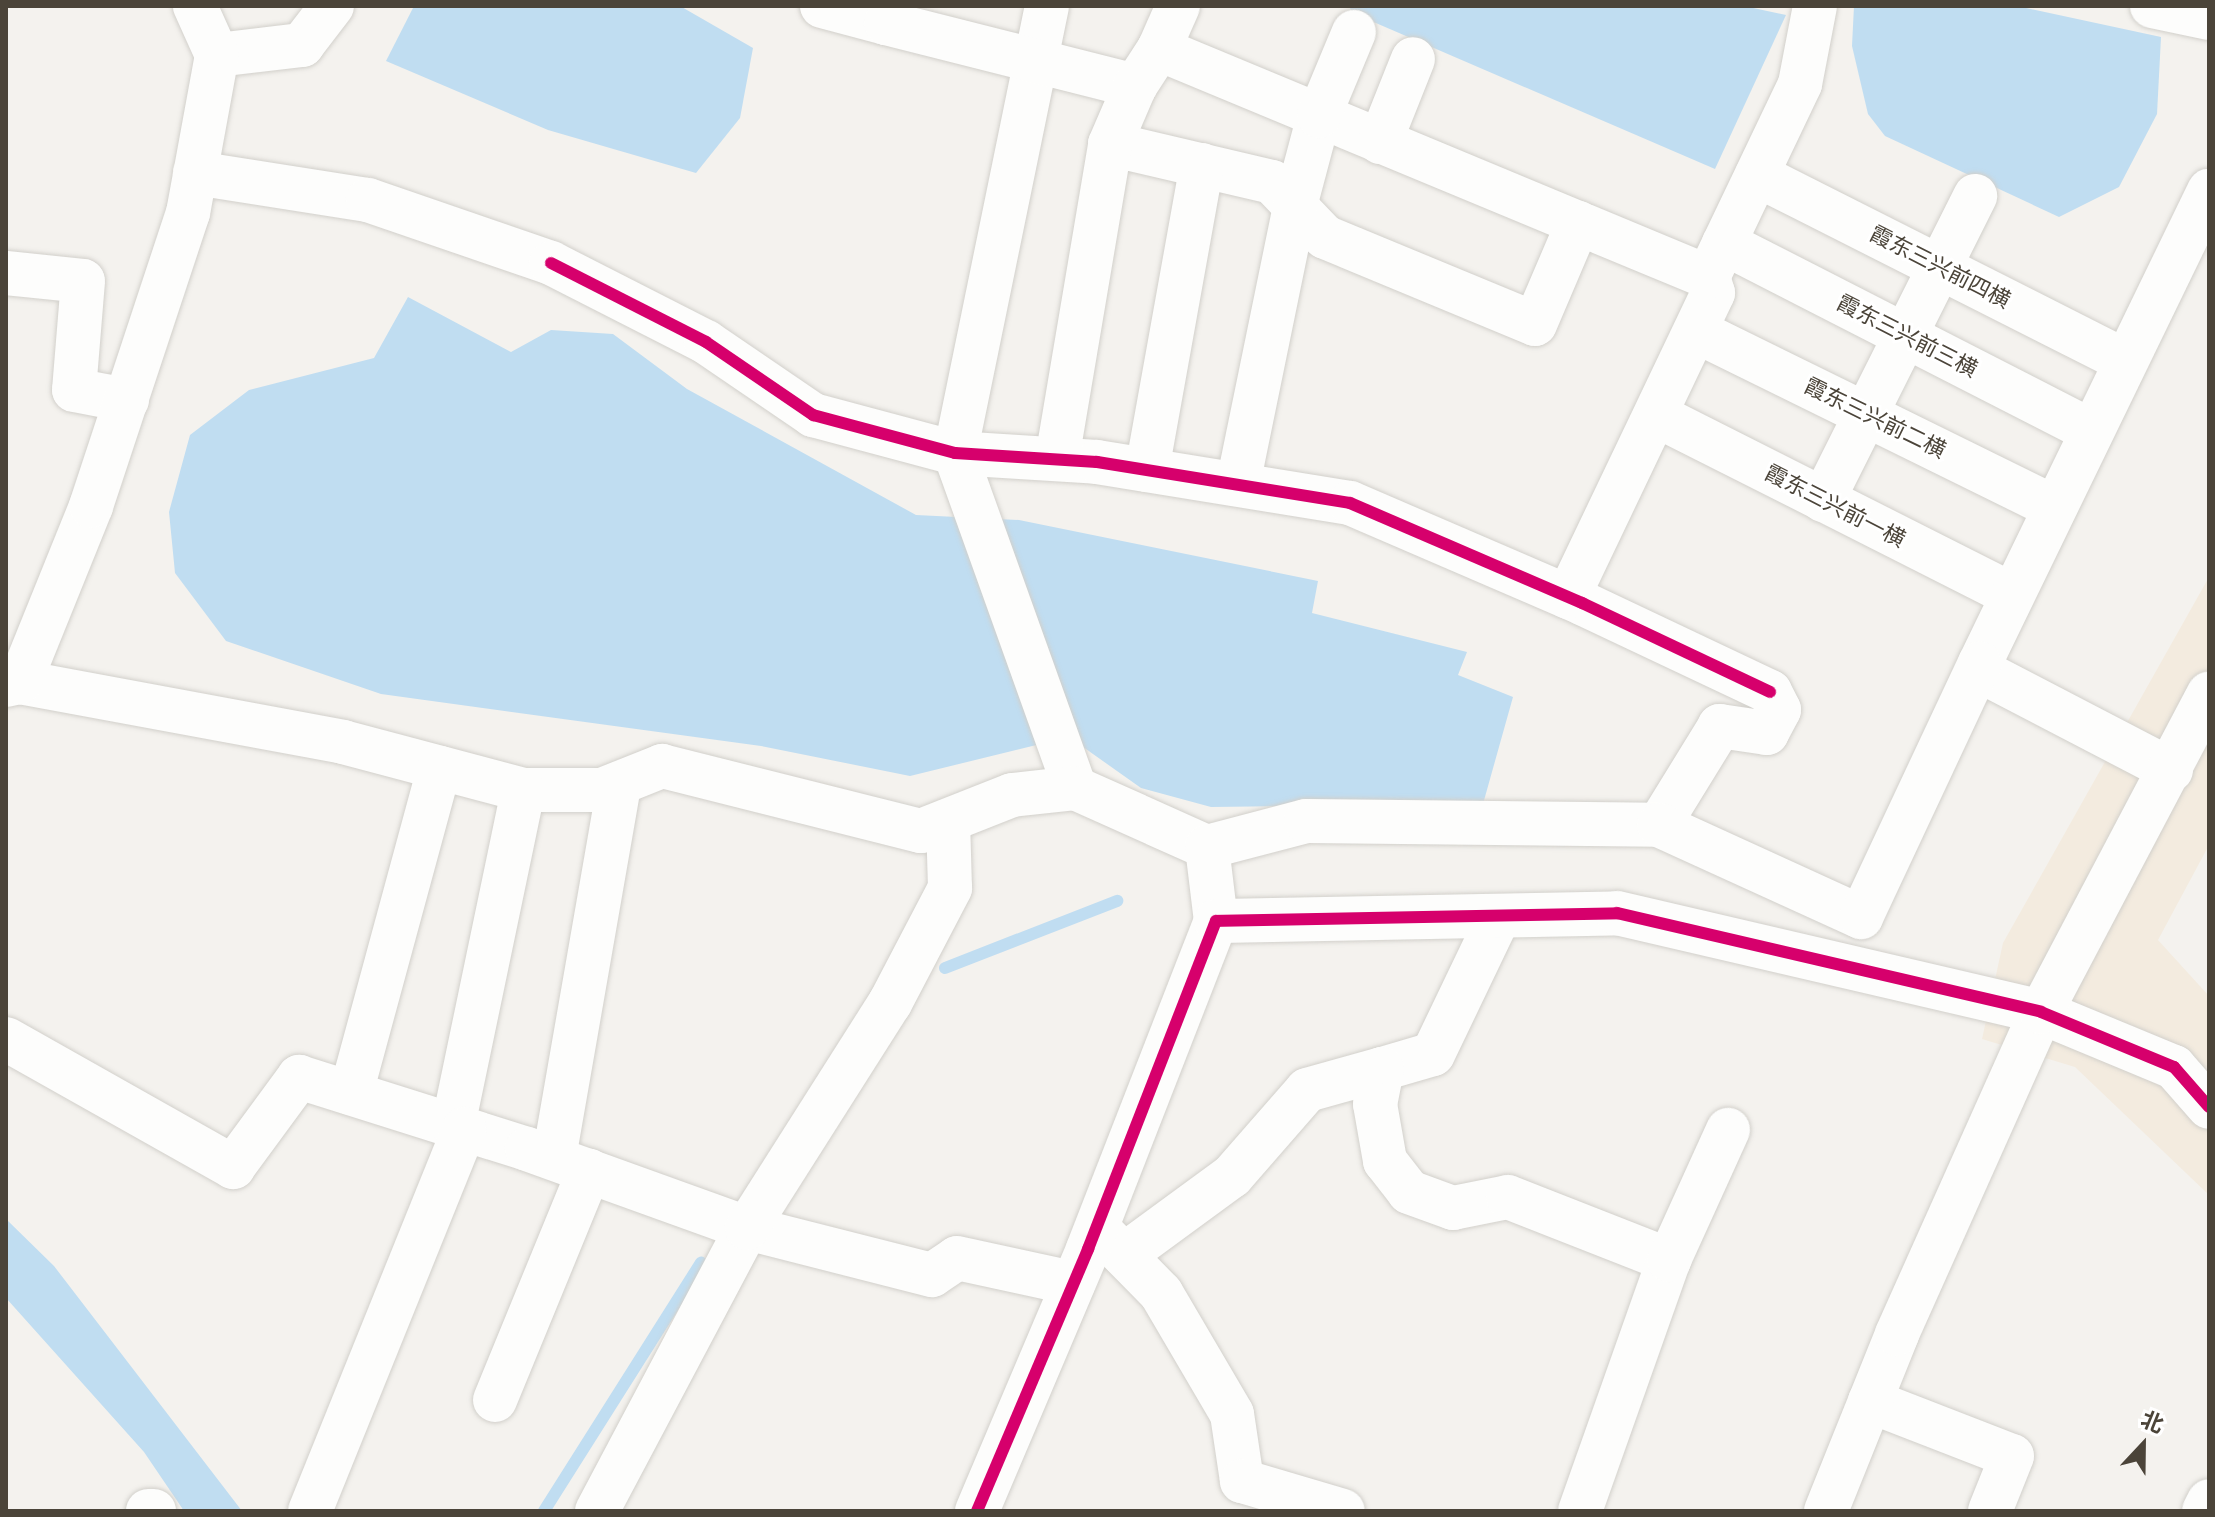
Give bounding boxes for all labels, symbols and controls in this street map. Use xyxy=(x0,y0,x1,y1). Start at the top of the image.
street label: 霞东三兴前四横 xyxy=(1865,220,2015,314)
street label: 霞东三兴前三横 xyxy=(1832,289,1982,383)
street label: 霞东三兴前二横 xyxy=(1800,372,1950,464)
street label: 霞东三兴前一横 xyxy=(1760,459,1910,553)
north arrow xyxy=(2103,1405,2183,1485)
text: 北 xyxy=(2137,1407,2167,1438)

